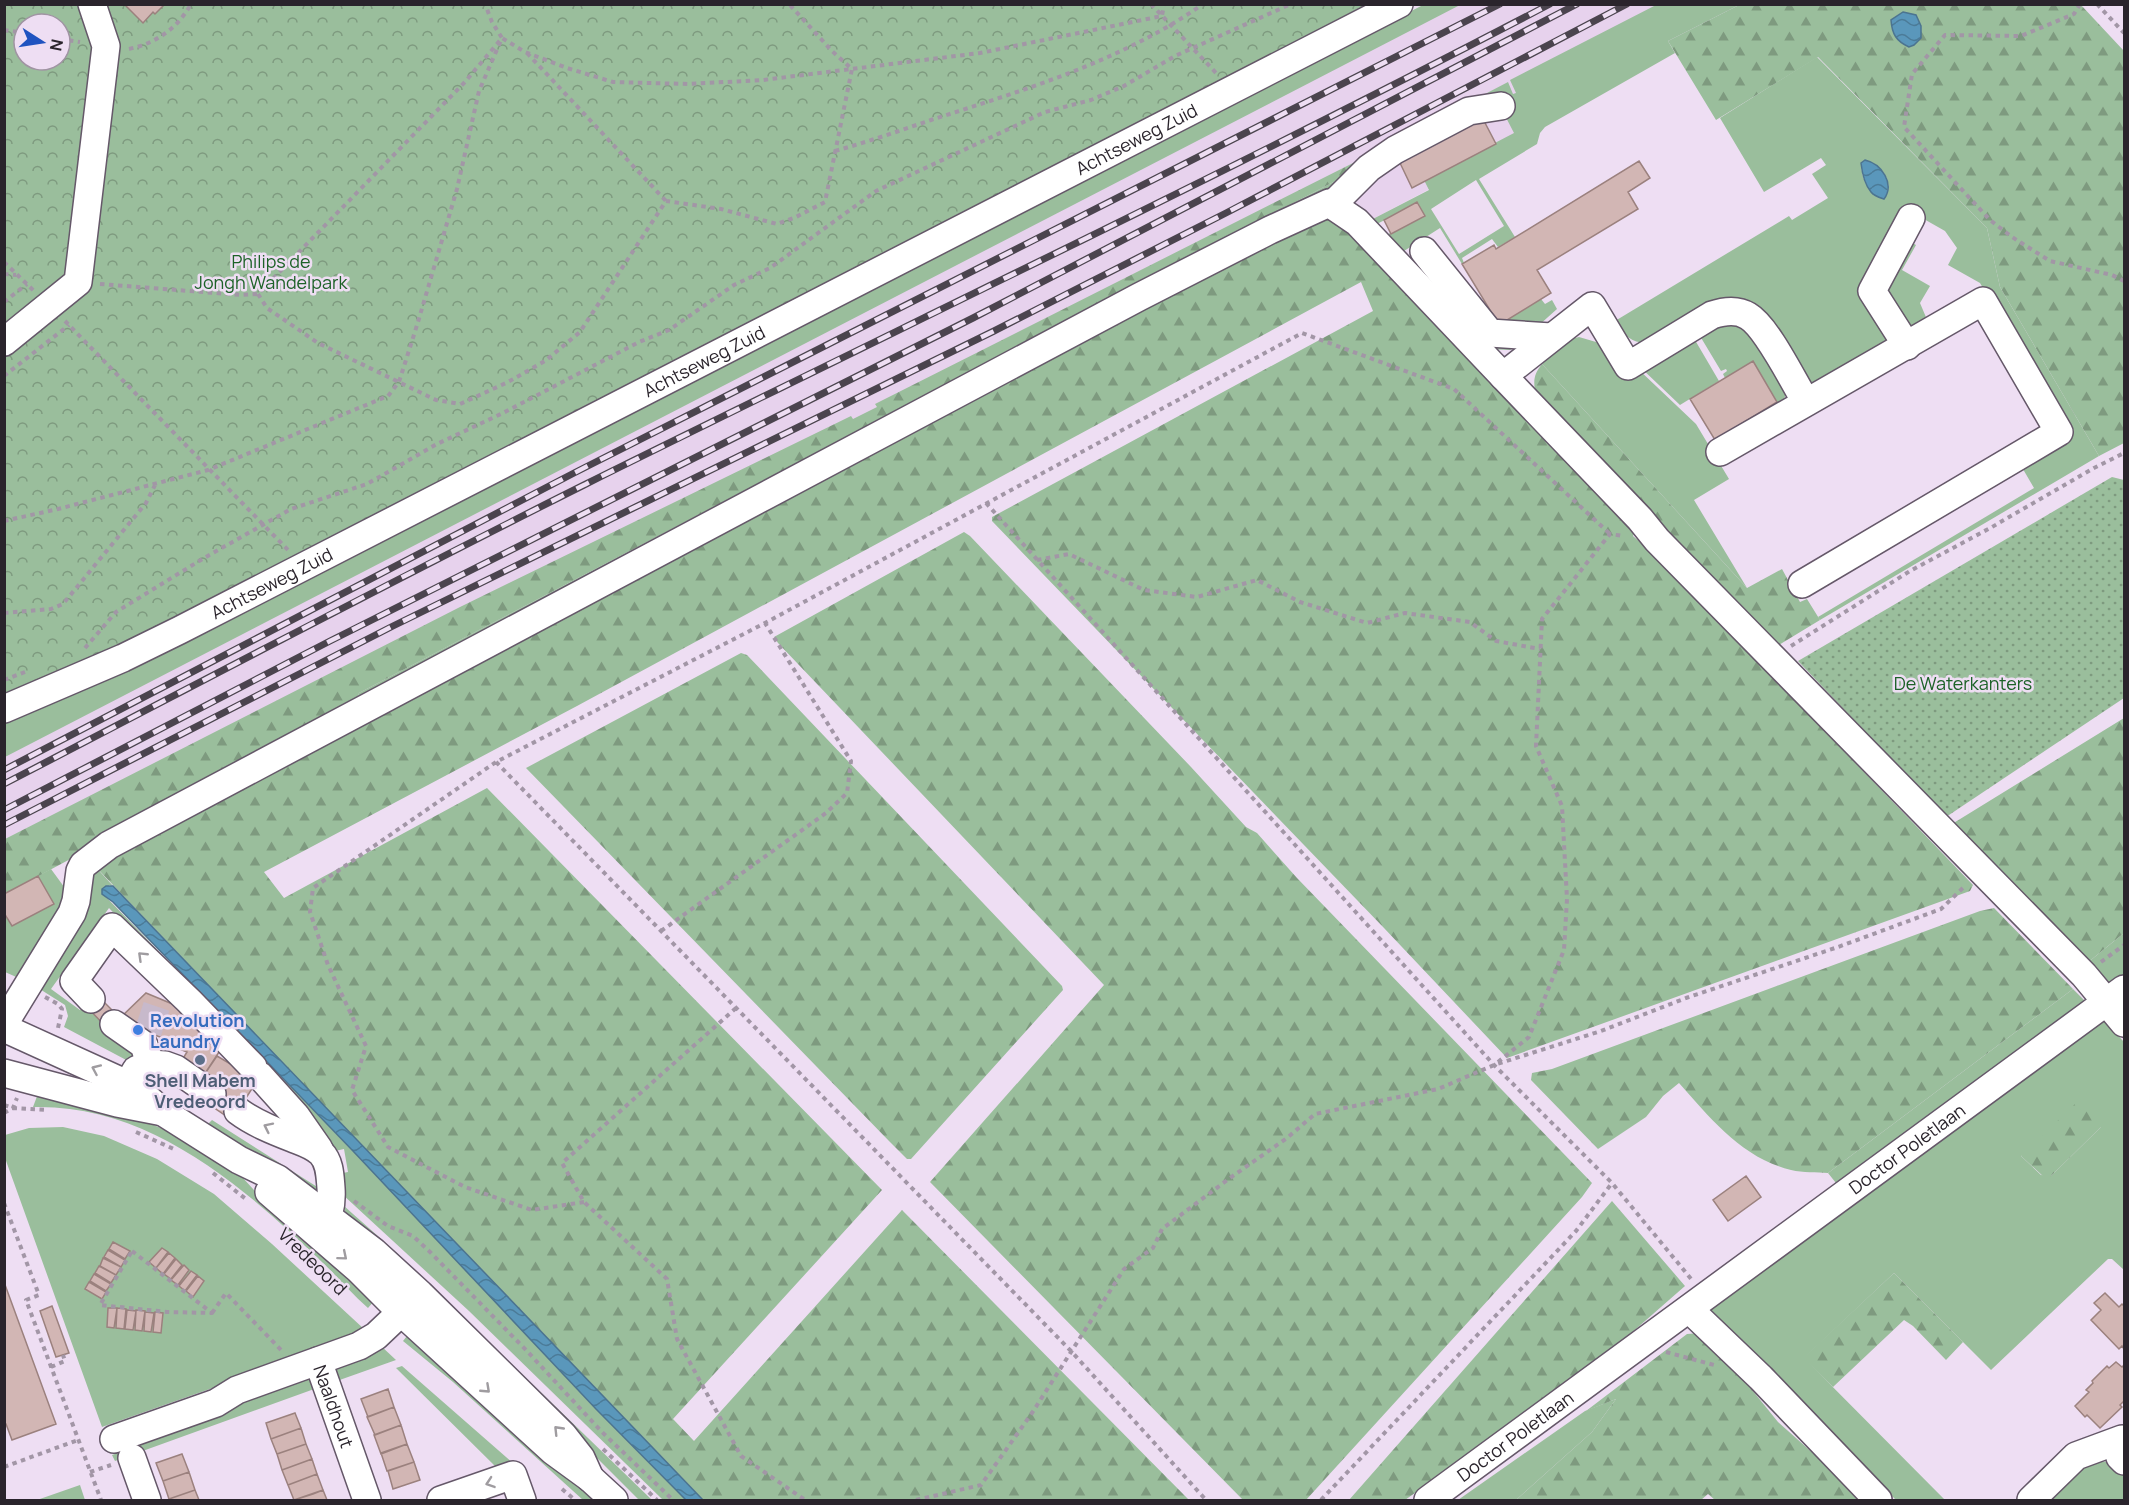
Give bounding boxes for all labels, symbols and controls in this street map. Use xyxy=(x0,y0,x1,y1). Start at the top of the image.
north arrow xyxy=(12,12,72,72)
text: N xyxy=(45,37,69,53)
street label: Achtseweg Zuid xyxy=(1071,98,1201,180)
park label: Philips de Jongh Wandelpark xyxy=(195,249,348,294)
street label: Achtseweg Zuid xyxy=(639,320,769,402)
street label: Achtseweg Zuid xyxy=(207,542,337,624)
park label: De Waterkanters xyxy=(1894,671,2032,695)
one-way arrow xyxy=(138,952,149,963)
place label: Revolution Laundry xyxy=(150,1008,245,1053)
marker: Revolution Laundry xyxy=(131,1023,145,1037)
marker: Shell Mabem Vredeoord xyxy=(193,1053,207,1067)
one-way arrow xyxy=(92,1064,103,1076)
place label: Shell Mabem Vredeoord xyxy=(144,1068,256,1113)
street label: Doctor Poletlaan xyxy=(1844,1098,1970,1199)
one-way arrow xyxy=(263,1123,274,1135)
street label: Vredeoord xyxy=(273,1222,353,1300)
one-way arrow xyxy=(336,1249,347,1260)
street label: Naaldhout xyxy=(308,1361,360,1451)
one-way arrow xyxy=(479,1381,490,1392)
street label: Doctor Poletlaan xyxy=(1452,1385,1578,1487)
one-way arrow xyxy=(554,1427,565,1438)
one-way arrow xyxy=(485,1476,496,1489)

